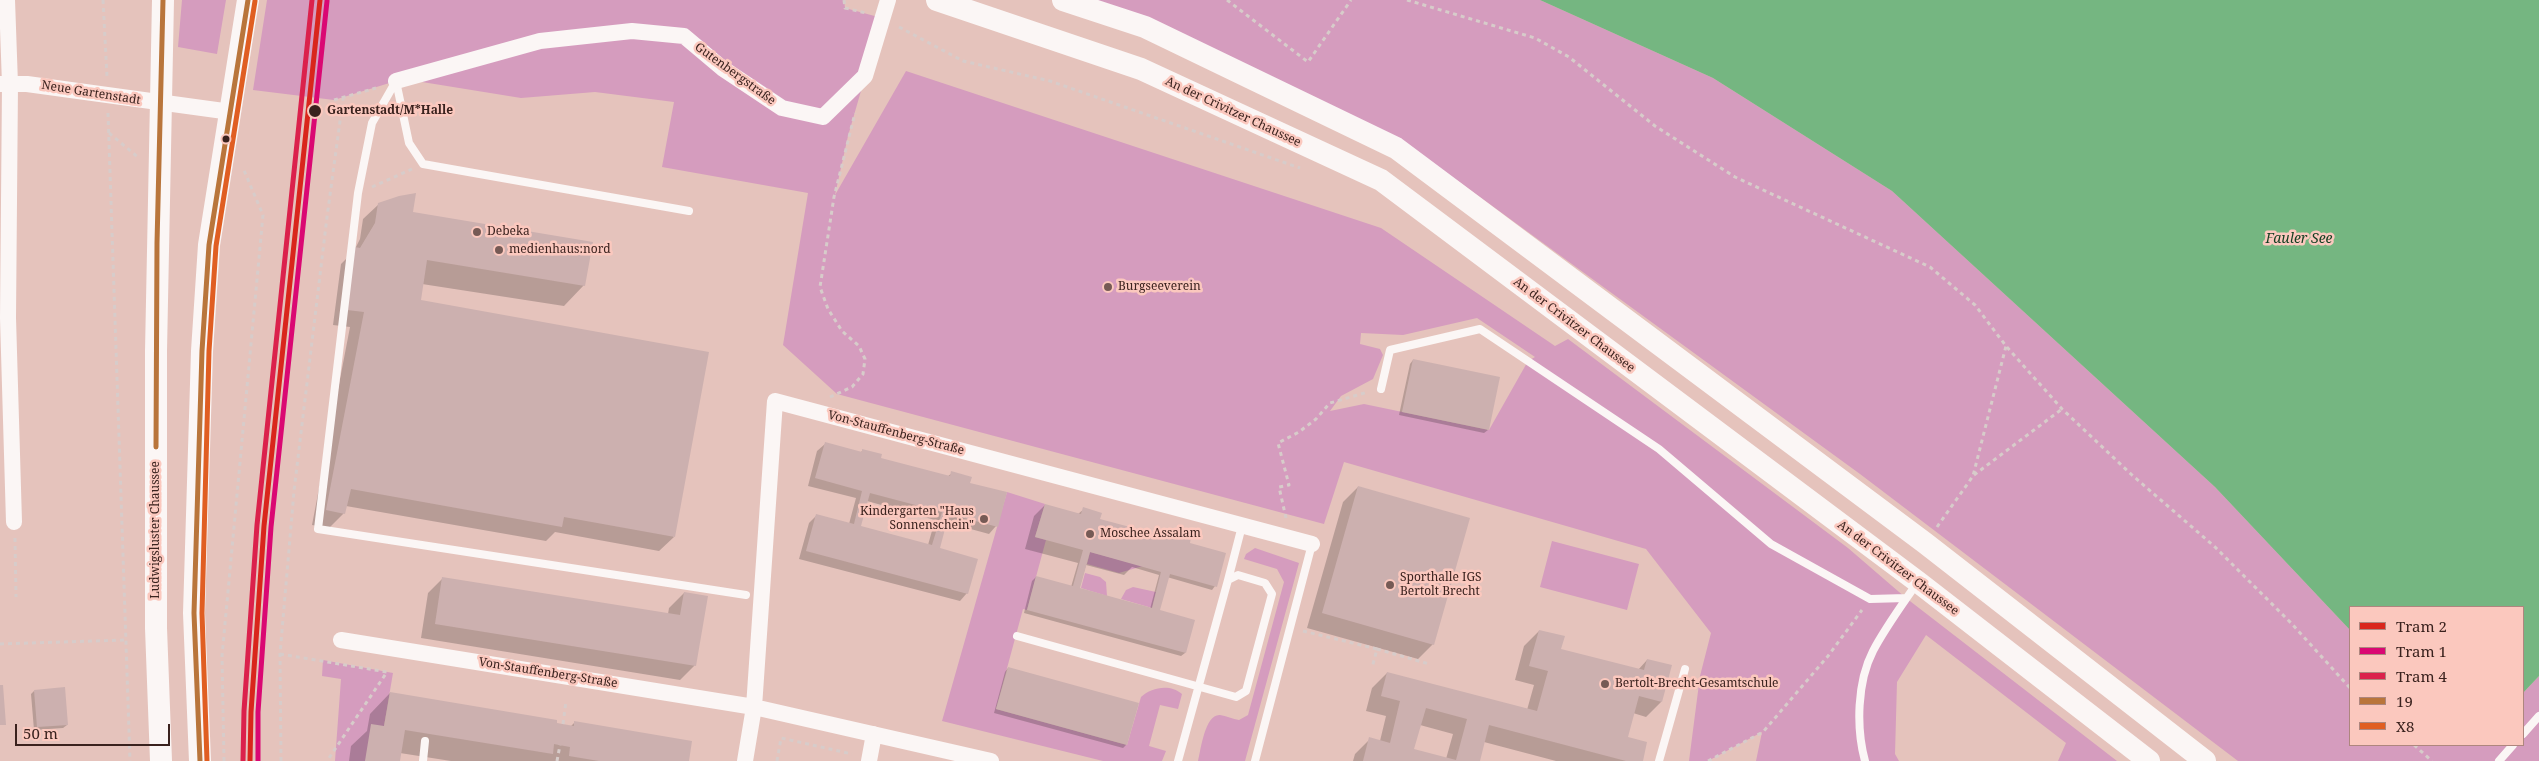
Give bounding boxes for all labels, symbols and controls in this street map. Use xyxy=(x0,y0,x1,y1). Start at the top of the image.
street label: Gutenbergstraße xyxy=(692,40,778,108)
street label: An der Crivitzer Chaussee xyxy=(1163,74,1303,150)
street label: Neue Gartenstadt xyxy=(40,78,142,108)
marker: Gartenstadt/M*Halle xyxy=(307,103,323,119)
place label: Gartenstadt/M*Halle xyxy=(327,104,453,118)
unlabelled marker xyxy=(221,134,231,144)
place label: Debeka xyxy=(487,225,530,239)
marker: Debeka xyxy=(471,226,483,238)
water label: Fauler See xyxy=(2266,231,2332,247)
place label: medienhaus:nord xyxy=(509,243,611,257)
marker: medienhaus:nord xyxy=(493,244,505,256)
street label: An der Crivitzer Chaussee xyxy=(1511,275,1637,375)
place label: Burgseeverein xyxy=(1118,280,1201,294)
marker: Burgseeverein xyxy=(1102,281,1114,293)
street label: Von-Stauffenberg-Straße xyxy=(826,408,966,458)
street label: Ludwigsluster Chaussee xyxy=(149,461,163,599)
place label: Kindergarten "Haus Sonnenschein" xyxy=(860,505,974,533)
marker: Kindergarten "Haus Sonnenschein" xyxy=(978,513,990,525)
street label: An der Crivitzer Chaussee xyxy=(1835,518,1961,618)
place label: Moschee Assalam xyxy=(1100,527,1201,541)
marker: Moschee Assalam xyxy=(1084,528,1096,540)
place label: Sporthalle IGS Bertolt Brecht xyxy=(1400,571,1482,599)
marker: Sporthalle IGS Bertolt Brecht xyxy=(1384,579,1396,591)
legend xyxy=(2349,606,2524,746)
text: Tram 2 xyxy=(2396,616,2447,636)
text: Tram 1 xyxy=(2396,641,2447,661)
street label: Von-Stauffenberg-Straße xyxy=(478,655,618,691)
text: Tram 4 xyxy=(2396,666,2447,686)
place label: Bertolt-Brecht-Gesamtschule xyxy=(1615,677,1779,691)
marker: Bertolt-Brecht-Gesamtschule xyxy=(1599,678,1611,690)
text: 19 xyxy=(2396,691,2413,711)
scale bar xyxy=(18,714,172,746)
text: X8 xyxy=(2396,716,2414,736)
text: 50 m xyxy=(23,723,58,743)

